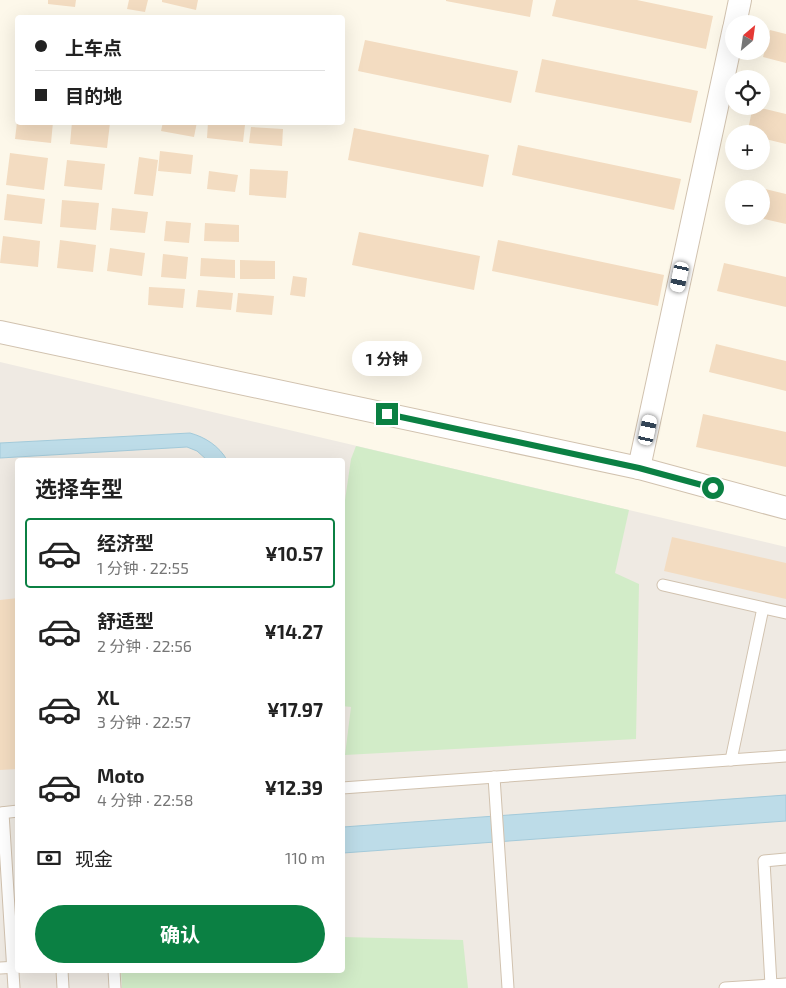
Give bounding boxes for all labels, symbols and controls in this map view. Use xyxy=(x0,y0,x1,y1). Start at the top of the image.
north arrow xyxy=(725,15,770,60)
map controls xyxy=(725,15,770,225)
text: 上车点 xyxy=(65,36,122,59)
button: locate xyxy=(725,70,770,115)
text: 目的地 xyxy=(65,84,122,107)
button: + xyxy=(725,125,770,170)
button: − xyxy=(725,180,770,225)
car xyxy=(669,261,690,293)
callout: 1 分钟 xyxy=(352,342,422,376)
text: 1 分钟 xyxy=(366,349,408,368)
route end xyxy=(376,403,398,425)
car xyxy=(637,414,658,446)
text: 选择车型 xyxy=(35,475,123,501)
route start xyxy=(702,477,724,499)
icon: car xyxy=(37,531,82,576)
text: 经济型 xyxy=(97,531,154,554)
text: ¥10.57 xyxy=(265,542,323,565)
text: 1 分钟 · 22:55 xyxy=(97,558,189,577)
icon: car xyxy=(37,609,82,654)
text: 舒适型 xyxy=(97,609,154,632)
text: ¥14.27 xyxy=(264,620,323,643)
text: 2 分钟 · 22:56 xyxy=(97,636,192,655)
text: XL xyxy=(97,686,119,709)
icon: car xyxy=(37,687,82,732)
text: ¥17.97 xyxy=(267,698,323,721)
text: 3 分钟 · 22:57 xyxy=(97,712,191,731)
text: Moto xyxy=(97,764,145,787)
icon: car xyxy=(37,765,82,810)
text: ¥12.39 xyxy=(265,776,323,799)
text: 4 分钟 · 22:58 xyxy=(97,790,193,809)
icon: cash xyxy=(35,844,63,872)
text: 现金 xyxy=(75,847,113,870)
text: 110 m xyxy=(285,848,325,867)
button: 确认 xyxy=(35,905,325,963)

